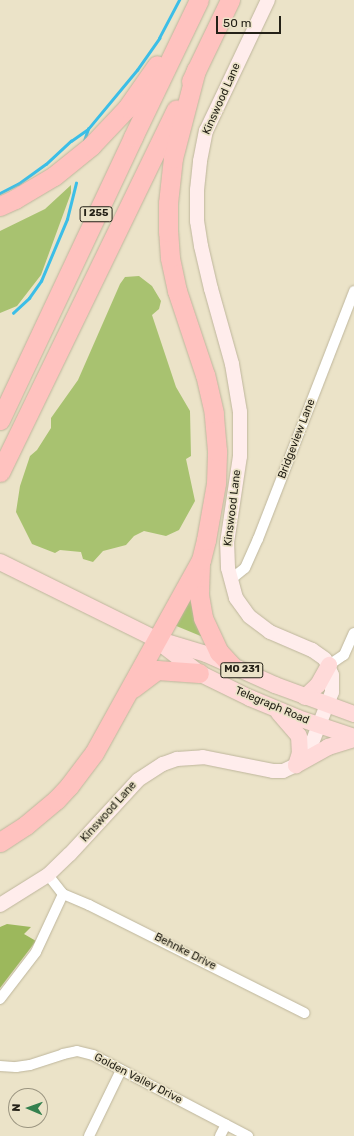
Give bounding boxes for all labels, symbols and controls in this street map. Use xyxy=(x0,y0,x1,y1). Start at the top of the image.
scale bar xyxy=(218,8,283,34)
text: 50 m xyxy=(223,16,251,30)
street label: Kinswood Lane xyxy=(200,61,244,137)
road number: I 255 xyxy=(79,206,113,222)
street label: Bridgeview Lane xyxy=(276,397,318,481)
street label: Kinswood Lane xyxy=(222,469,244,547)
road number: MO 231 xyxy=(220,662,264,678)
street label: Telegraph Road xyxy=(233,684,311,728)
street label: Kinswood Lane xyxy=(78,779,140,845)
street label: Behnke Drive xyxy=(152,931,218,973)
street label: Golden Valley Drive xyxy=(91,1051,185,1107)
north arrow xyxy=(8,1088,48,1128)
text: N xyxy=(10,1103,23,1112)

